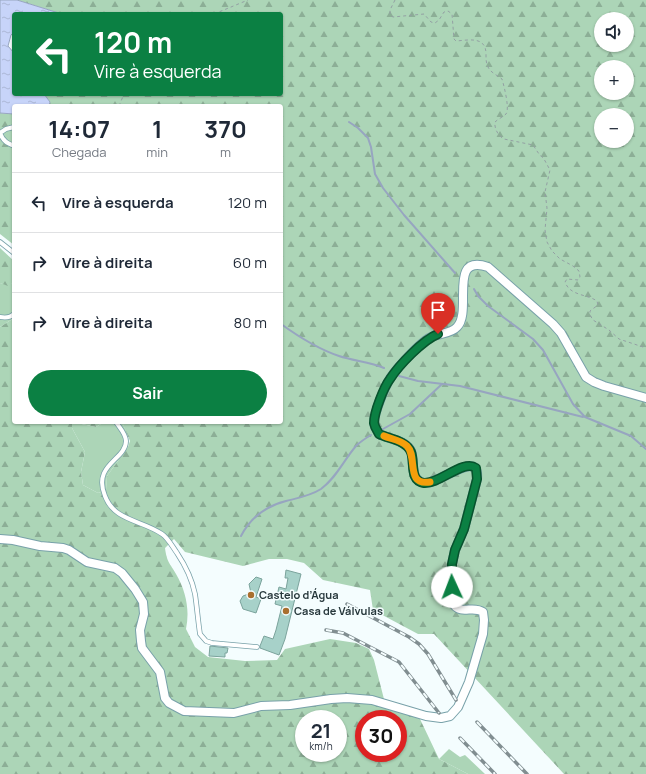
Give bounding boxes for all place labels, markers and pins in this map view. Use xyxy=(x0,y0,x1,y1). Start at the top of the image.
pin xyxy=(421,293,455,334)
place label: Castelo d’Água xyxy=(259,587,339,602)
marker: Castelo d’Água xyxy=(246,590,256,600)
place label: Casa de Válvulas xyxy=(294,603,383,618)
marker: Casa de Válvulas xyxy=(281,606,291,616)

